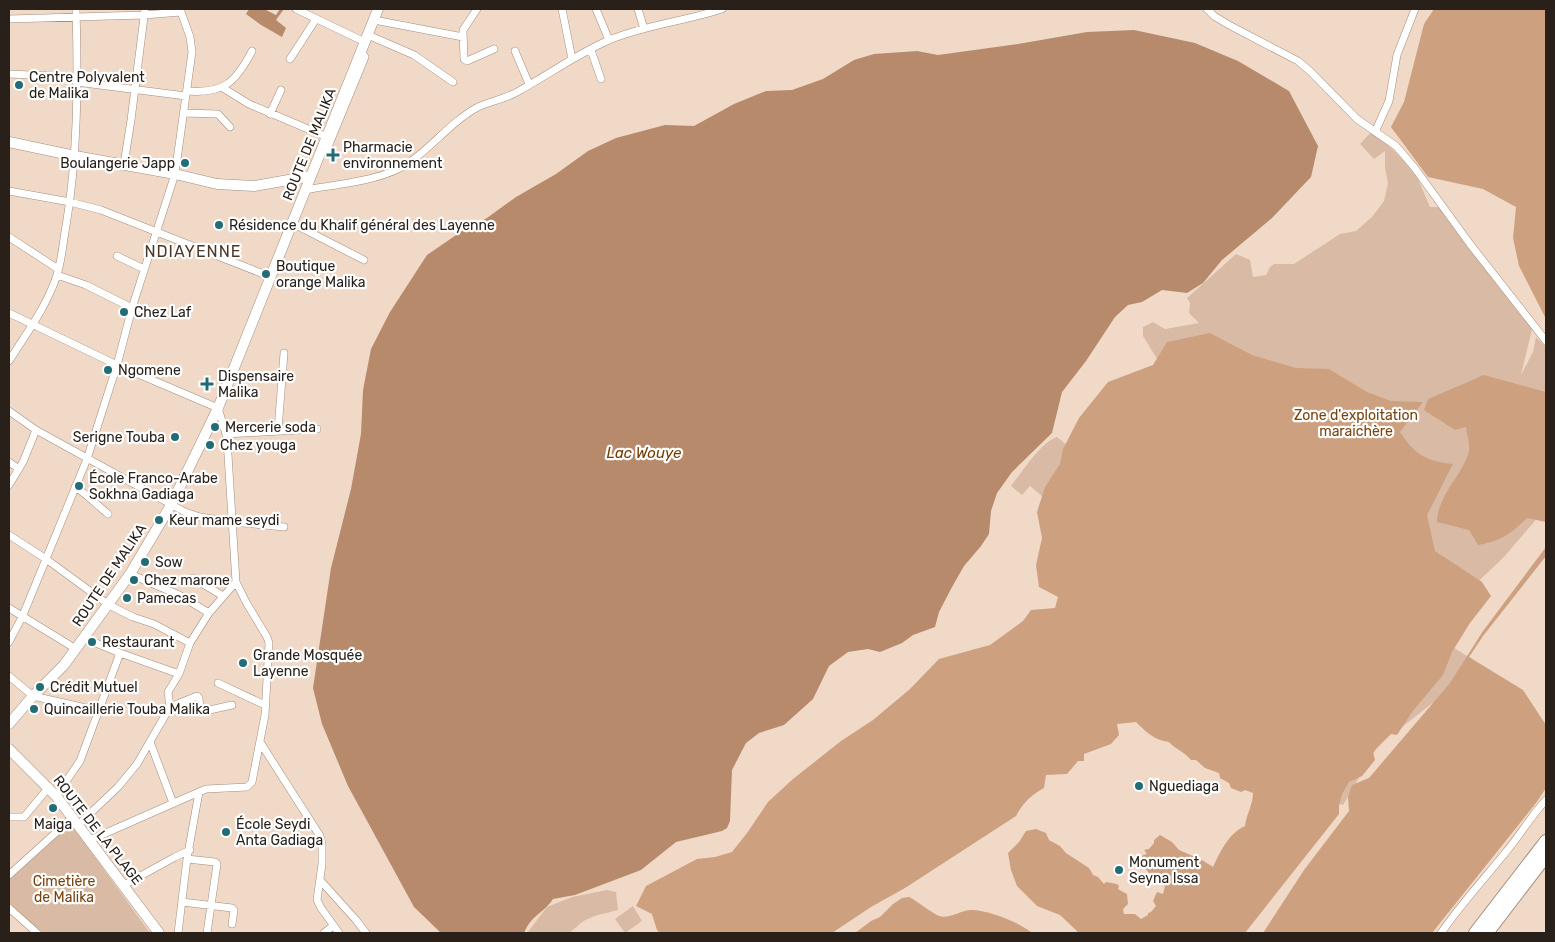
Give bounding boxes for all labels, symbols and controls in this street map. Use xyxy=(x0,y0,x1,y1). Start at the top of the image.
place label: Centre Polyvalent de Malika xyxy=(29,69,145,102)
marker: Centre Polyvalent de Malika xyxy=(13,79,25,91)
street label: ROUTE DE MALIKA xyxy=(279,85,340,203)
place label: Pharmacie environnement xyxy=(343,139,443,172)
marker: Pharmacie environnement xyxy=(327,149,339,161)
place label: Boulangerie Japp xyxy=(60,155,175,172)
marker: Boulangerie Japp xyxy=(179,157,191,169)
place label: Résidence du Khalif général des Layenne xyxy=(229,217,495,234)
marker: Résidence du Khalif général des Layenne xyxy=(213,219,225,231)
district label: NDIAYENNE xyxy=(144,242,242,261)
place label: Boutique orange Malika xyxy=(276,258,366,291)
marker: Boutique orange Malika xyxy=(260,268,272,280)
place label: Chez Laf xyxy=(134,304,192,321)
marker: Chez Laf xyxy=(118,306,130,318)
place label: Ngomene xyxy=(118,362,181,379)
marker: Ngomene xyxy=(102,364,114,376)
place label: Dispensaire Malika xyxy=(218,368,294,401)
marker: Dispensaire Malika xyxy=(200,377,214,391)
park label: Zone d'exploitation maraichère xyxy=(1294,407,1418,440)
place label: Mercerie soda xyxy=(225,419,316,436)
marker: Mercerie soda xyxy=(209,421,221,433)
place label: Serigne Touba xyxy=(73,429,165,446)
marker: Serigne Touba xyxy=(169,431,181,443)
place label: Chez youga xyxy=(220,437,296,454)
marker: Chez youga xyxy=(204,439,216,451)
water label: Lac Wouye xyxy=(607,444,682,462)
place label: École Franco-Arabe Sokhna Gadiaga xyxy=(89,469,218,503)
marker: École Franco-Arabe Sokhna Gadiaga xyxy=(73,480,85,492)
place label: Keur mame seydi xyxy=(169,512,280,529)
marker: Keur mame seydi xyxy=(153,514,165,526)
street label: ROUTE DE MALIKA xyxy=(69,520,150,630)
place label: Sow xyxy=(155,554,183,571)
marker: Sow xyxy=(139,556,151,568)
place label: Chez marone xyxy=(144,572,230,589)
marker: Chez marone xyxy=(128,574,140,586)
place label: Pamecas xyxy=(137,590,196,607)
marker: Pamecas xyxy=(121,592,133,604)
place label: Restaurant xyxy=(102,634,175,651)
marker: Restaurant xyxy=(86,636,98,648)
place label: Grande Mosquée Layenne xyxy=(253,647,362,680)
marker: Grande Mosquée Layenne xyxy=(237,657,249,669)
place label: Crédit Mutuel xyxy=(50,679,138,696)
marker: Crédit Mutuel xyxy=(34,681,46,693)
place label: Quincaillerie Touba Malika xyxy=(44,701,210,718)
marker: Quincaillerie Touba Malika xyxy=(28,703,40,715)
street label: ROUTE DE LA PLAGE xyxy=(50,772,146,889)
place label: Nguediaga xyxy=(1149,778,1219,795)
marker: Nguediaga xyxy=(1133,780,1145,792)
marker: Maiga xyxy=(47,802,59,814)
place label: École Seydi Anta Gadiaga xyxy=(236,815,323,849)
place label: Maiga xyxy=(34,816,72,833)
marker: École Seydi Anta Gadiaga xyxy=(220,826,232,838)
place label: Monument Seyna Issa xyxy=(1129,854,1200,887)
marker: Monument Seyna Issa xyxy=(1113,864,1125,876)
park label: Cimetière de Malika xyxy=(33,873,95,906)

